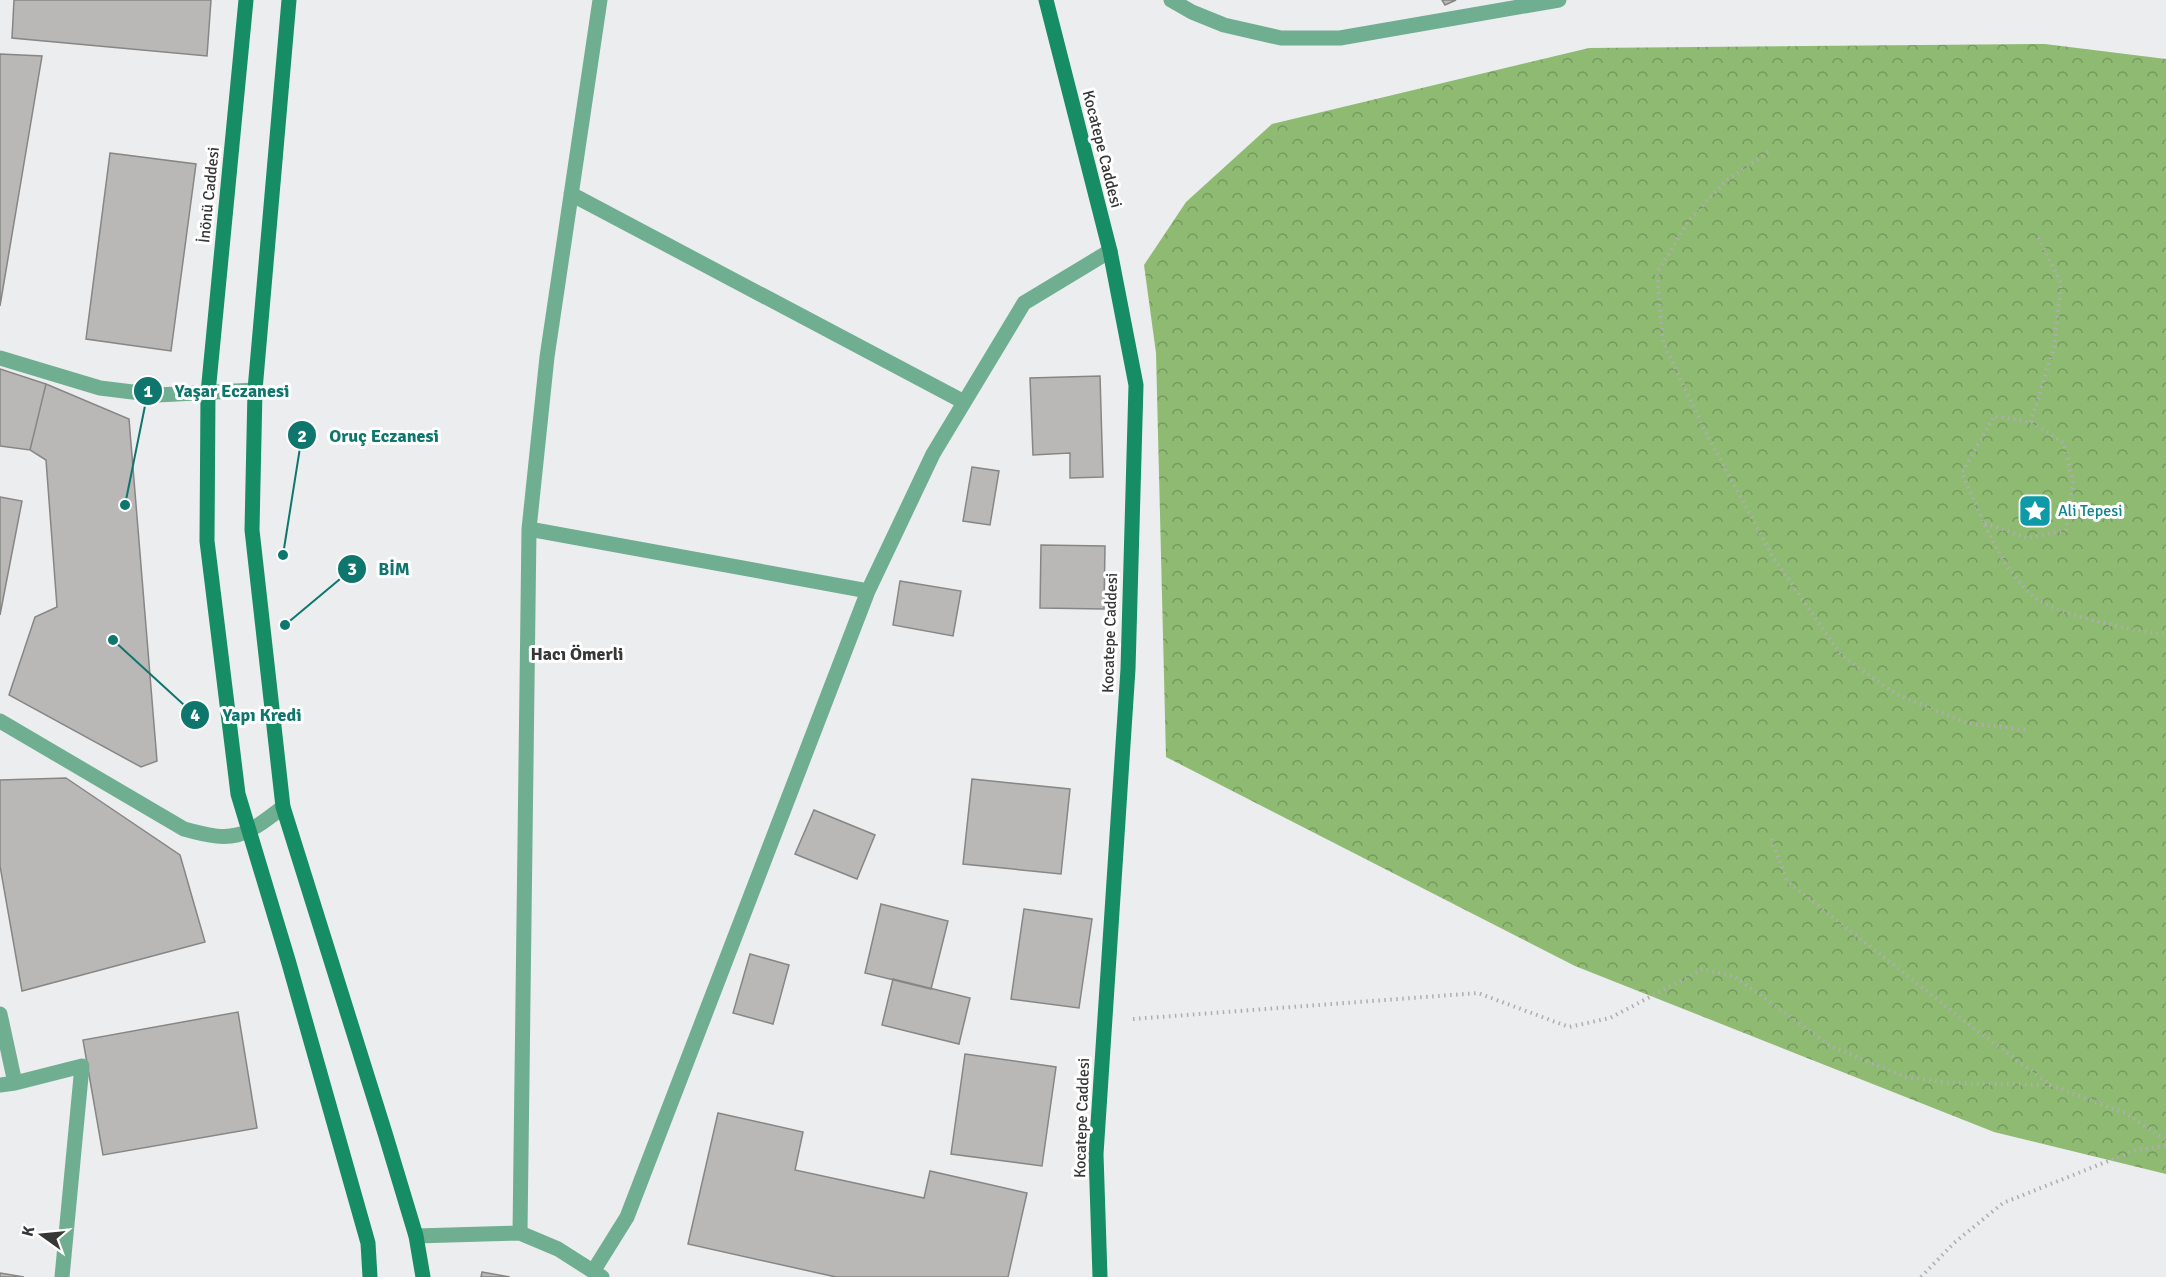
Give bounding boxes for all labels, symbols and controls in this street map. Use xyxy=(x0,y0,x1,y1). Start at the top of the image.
street label: Kocatepe Caddesi xyxy=(1078,88,1126,210)
street label: İnönü Caddesi xyxy=(194,146,224,244)
callout: Yaşar Eczanesi xyxy=(133,373,301,409)
text: 1 xyxy=(143,380,153,402)
text: Yaşar Eczanesi xyxy=(174,380,289,402)
callout: Oruç Eczanesi xyxy=(287,417,451,453)
text: 2 xyxy=(297,425,307,447)
text: Oruç Eczanesi xyxy=(329,425,439,447)
place icon: Ali Tepesi xyxy=(2017,493,2053,529)
place label: Ali Tepesi xyxy=(2058,501,2123,521)
callout: BİM xyxy=(337,551,422,587)
text: 3 xyxy=(347,558,357,580)
text: BİM xyxy=(378,558,410,580)
street label: Kocatepe Caddesi xyxy=(1098,572,1122,694)
district label: Hacı Ömerli xyxy=(531,643,623,665)
callout: Yapı Kredi xyxy=(180,697,313,733)
text: 4 xyxy=(190,704,200,726)
text: Yapı Kredi xyxy=(221,704,302,726)
street label: Kocatepe Caddesi xyxy=(1070,1057,1094,1179)
north arrow xyxy=(12,1205,72,1265)
text: K xyxy=(18,1224,39,1239)

